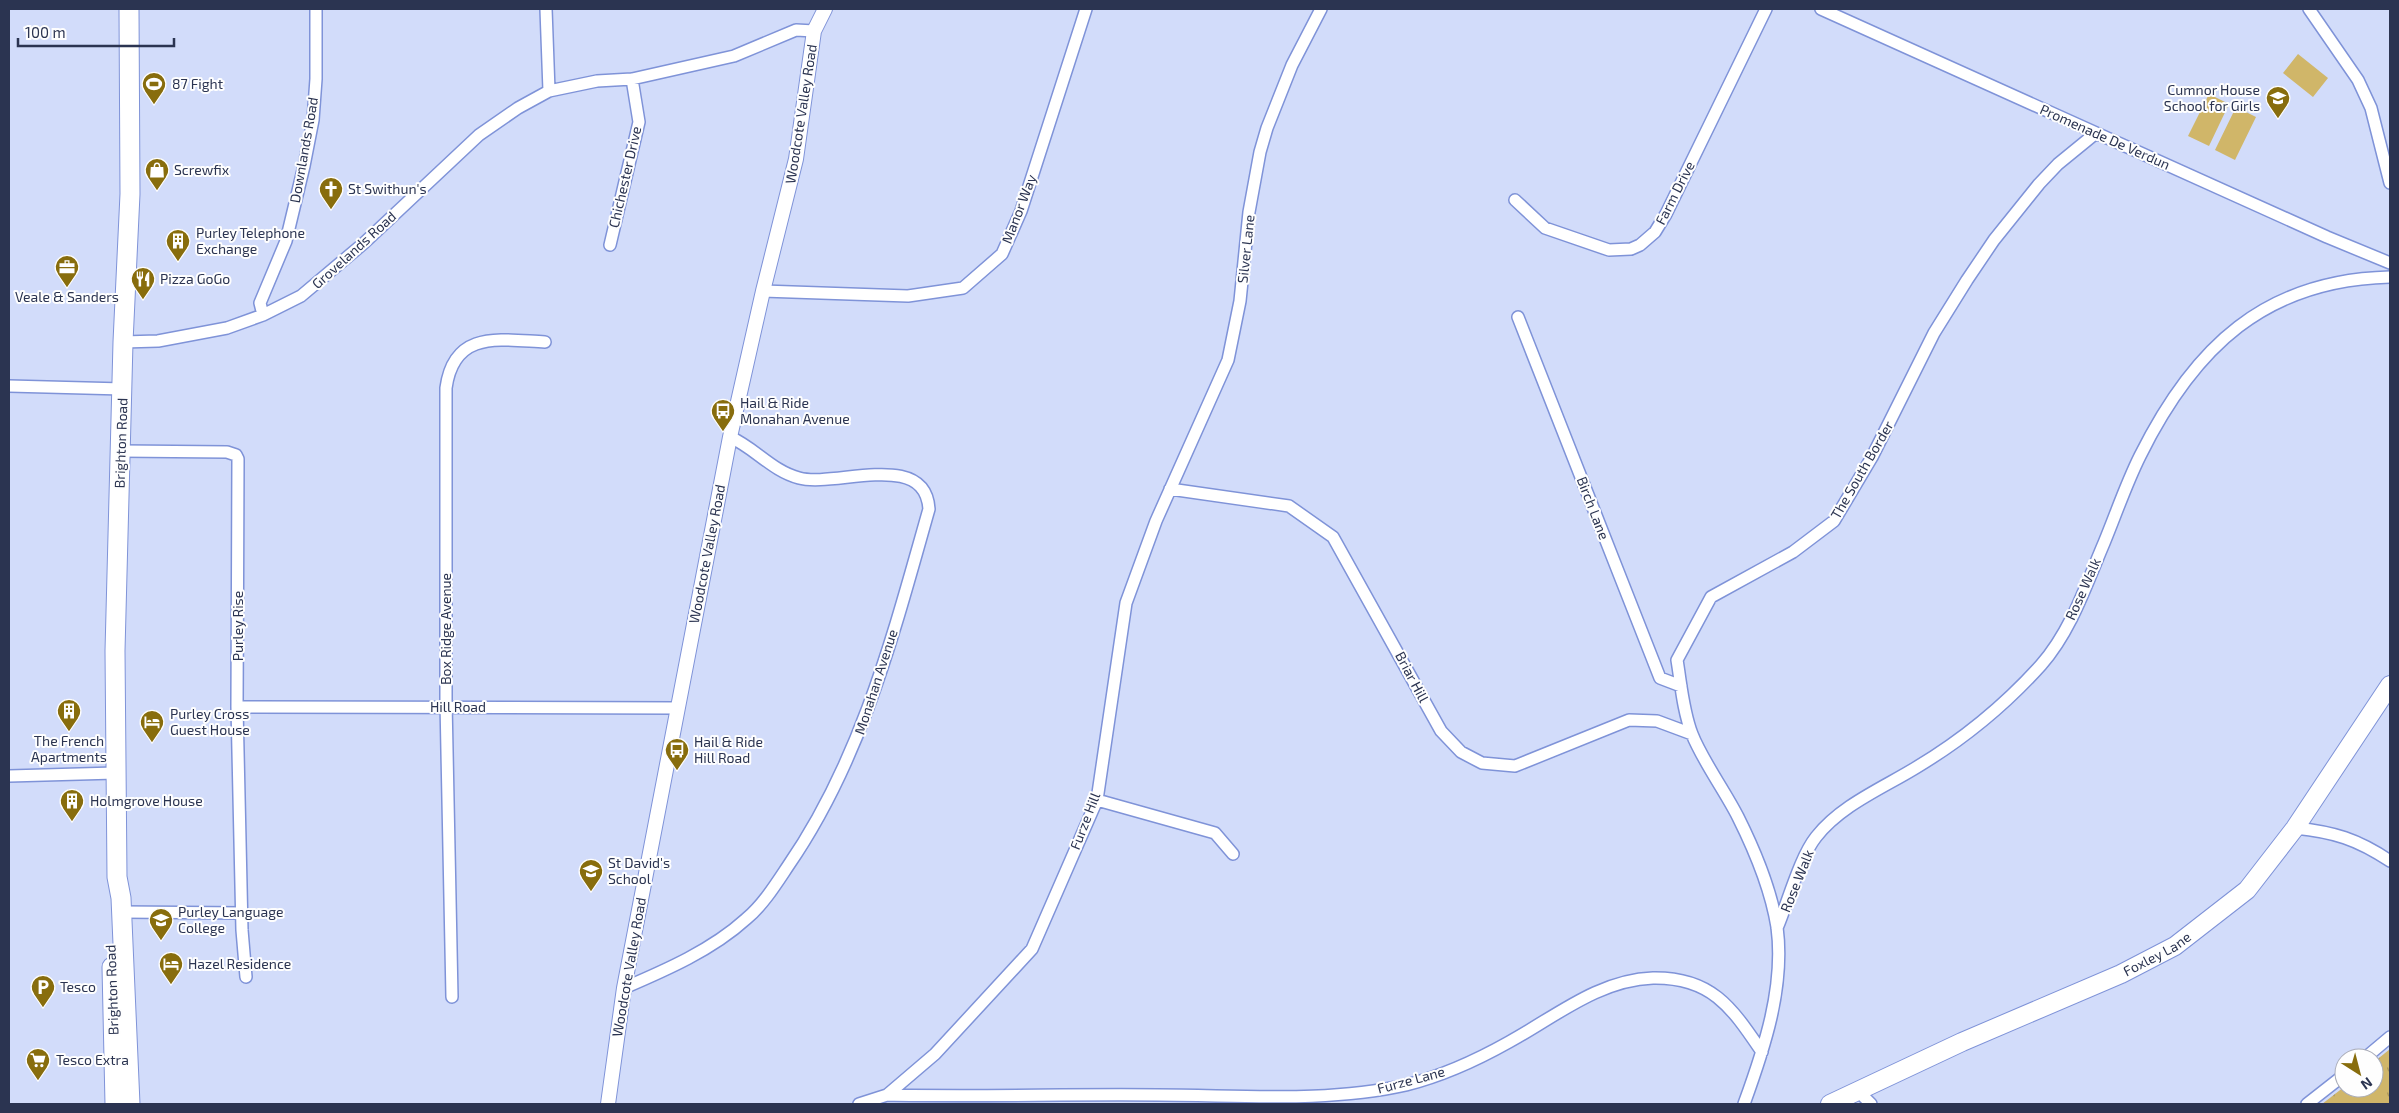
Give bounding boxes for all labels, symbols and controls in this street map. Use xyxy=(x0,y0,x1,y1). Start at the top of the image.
scale bar xyxy=(18,15,174,47)
text: 100 m xyxy=(25,23,66,41)
street label: Woodcote Valley Road xyxy=(781,43,820,185)
sports icon: 87 Fight xyxy=(141,71,167,105)
place label: 87 Fight xyxy=(172,75,223,92)
place label: Cumnor House School for Girls xyxy=(2164,81,2260,114)
school or university icon: Cumnor House School for Girls xyxy=(2265,85,2291,119)
street label: Downlands Road xyxy=(286,96,321,204)
street label: Promenade De Verdun xyxy=(2038,100,2173,173)
street label: Chichester Drive xyxy=(605,124,644,229)
shop icon: Screwfix xyxy=(144,157,170,191)
street label: Farm Drive xyxy=(1651,158,1698,227)
place label: Screwfix xyxy=(174,161,230,178)
street label: Manor Way xyxy=(998,171,1040,246)
church icon: St Swithun's xyxy=(318,176,344,210)
place label: St Swithun's xyxy=(348,180,427,197)
street label: Grovelands Road xyxy=(308,207,399,292)
street label: Silver Lane xyxy=(1233,214,1258,284)
place label: Purley Telephone Exchange xyxy=(196,224,305,257)
building icon: Purley Telephone Exchange xyxy=(165,228,191,262)
office icon: Veale & Sanders xyxy=(54,254,80,288)
restaurant icon: Pizza GoGo xyxy=(130,266,156,300)
place label: Pizza GoGo xyxy=(160,270,230,287)
place label: Veale & Sanders xyxy=(15,288,119,305)
place label: Hail & Ride Monahan Avenue xyxy=(740,394,850,427)
street label: Brighton Road xyxy=(110,397,131,489)
bus stop icon: Hail & Ride Monahan Avenue xyxy=(710,398,736,432)
street label: The South Border xyxy=(1827,417,1897,522)
street label: Birch Lane xyxy=(1574,474,1613,542)
street label: Woodcote Valley Road xyxy=(685,483,728,625)
street label: Rose Walk xyxy=(2061,555,2104,622)
street label: Box Ridge Avenue xyxy=(437,573,454,685)
street label: Purley Rise xyxy=(229,591,246,661)
street label: Monahan Avenue xyxy=(850,627,901,737)
street label: Briar Hill xyxy=(1392,648,1433,706)
building icon: The French Apartments xyxy=(56,698,82,732)
street label: Hill Road xyxy=(430,698,486,715)
place label: Purley Cross Guest House xyxy=(170,705,250,738)
hotel icon: Purley Cross Guest House xyxy=(139,709,165,743)
place label: The French Apartments xyxy=(31,732,107,765)
place label: Hail & Ride Hill Road xyxy=(694,733,763,766)
bus stop icon: Hail & Ride Hill Road xyxy=(664,737,690,771)
building icon: Holmgrove House xyxy=(59,788,85,822)
street label: Furze Hill xyxy=(1066,789,1103,852)
place label: Holmgrove House xyxy=(90,792,203,809)
street label: Rose Walk xyxy=(1776,847,1817,915)
place label: St David's School xyxy=(608,854,670,887)
school or university icon: St David's School xyxy=(578,858,604,892)
street label: Woodcote Valley Road xyxy=(608,896,649,1038)
place label: Purley Language College xyxy=(178,903,283,936)
school or university icon: Purley Language College xyxy=(148,907,174,941)
street label: Foxley Lane xyxy=(2120,928,2194,979)
street label: Brighton Road xyxy=(101,944,122,1036)
hotel icon: Hazel Residence xyxy=(158,951,184,985)
place label: Hazel Residence xyxy=(188,955,291,972)
parking icon: Tesco xyxy=(30,974,56,1008)
place label: Tesco xyxy=(60,978,96,995)
supermarket icon: Tesco Extra xyxy=(25,1047,51,1081)
north arrow xyxy=(2334,1048,2384,1098)
place label: Tesco Extra xyxy=(56,1051,129,1068)
street label: Furze Lane xyxy=(1375,1062,1447,1097)
text: N xyxy=(2358,1074,2376,1094)

